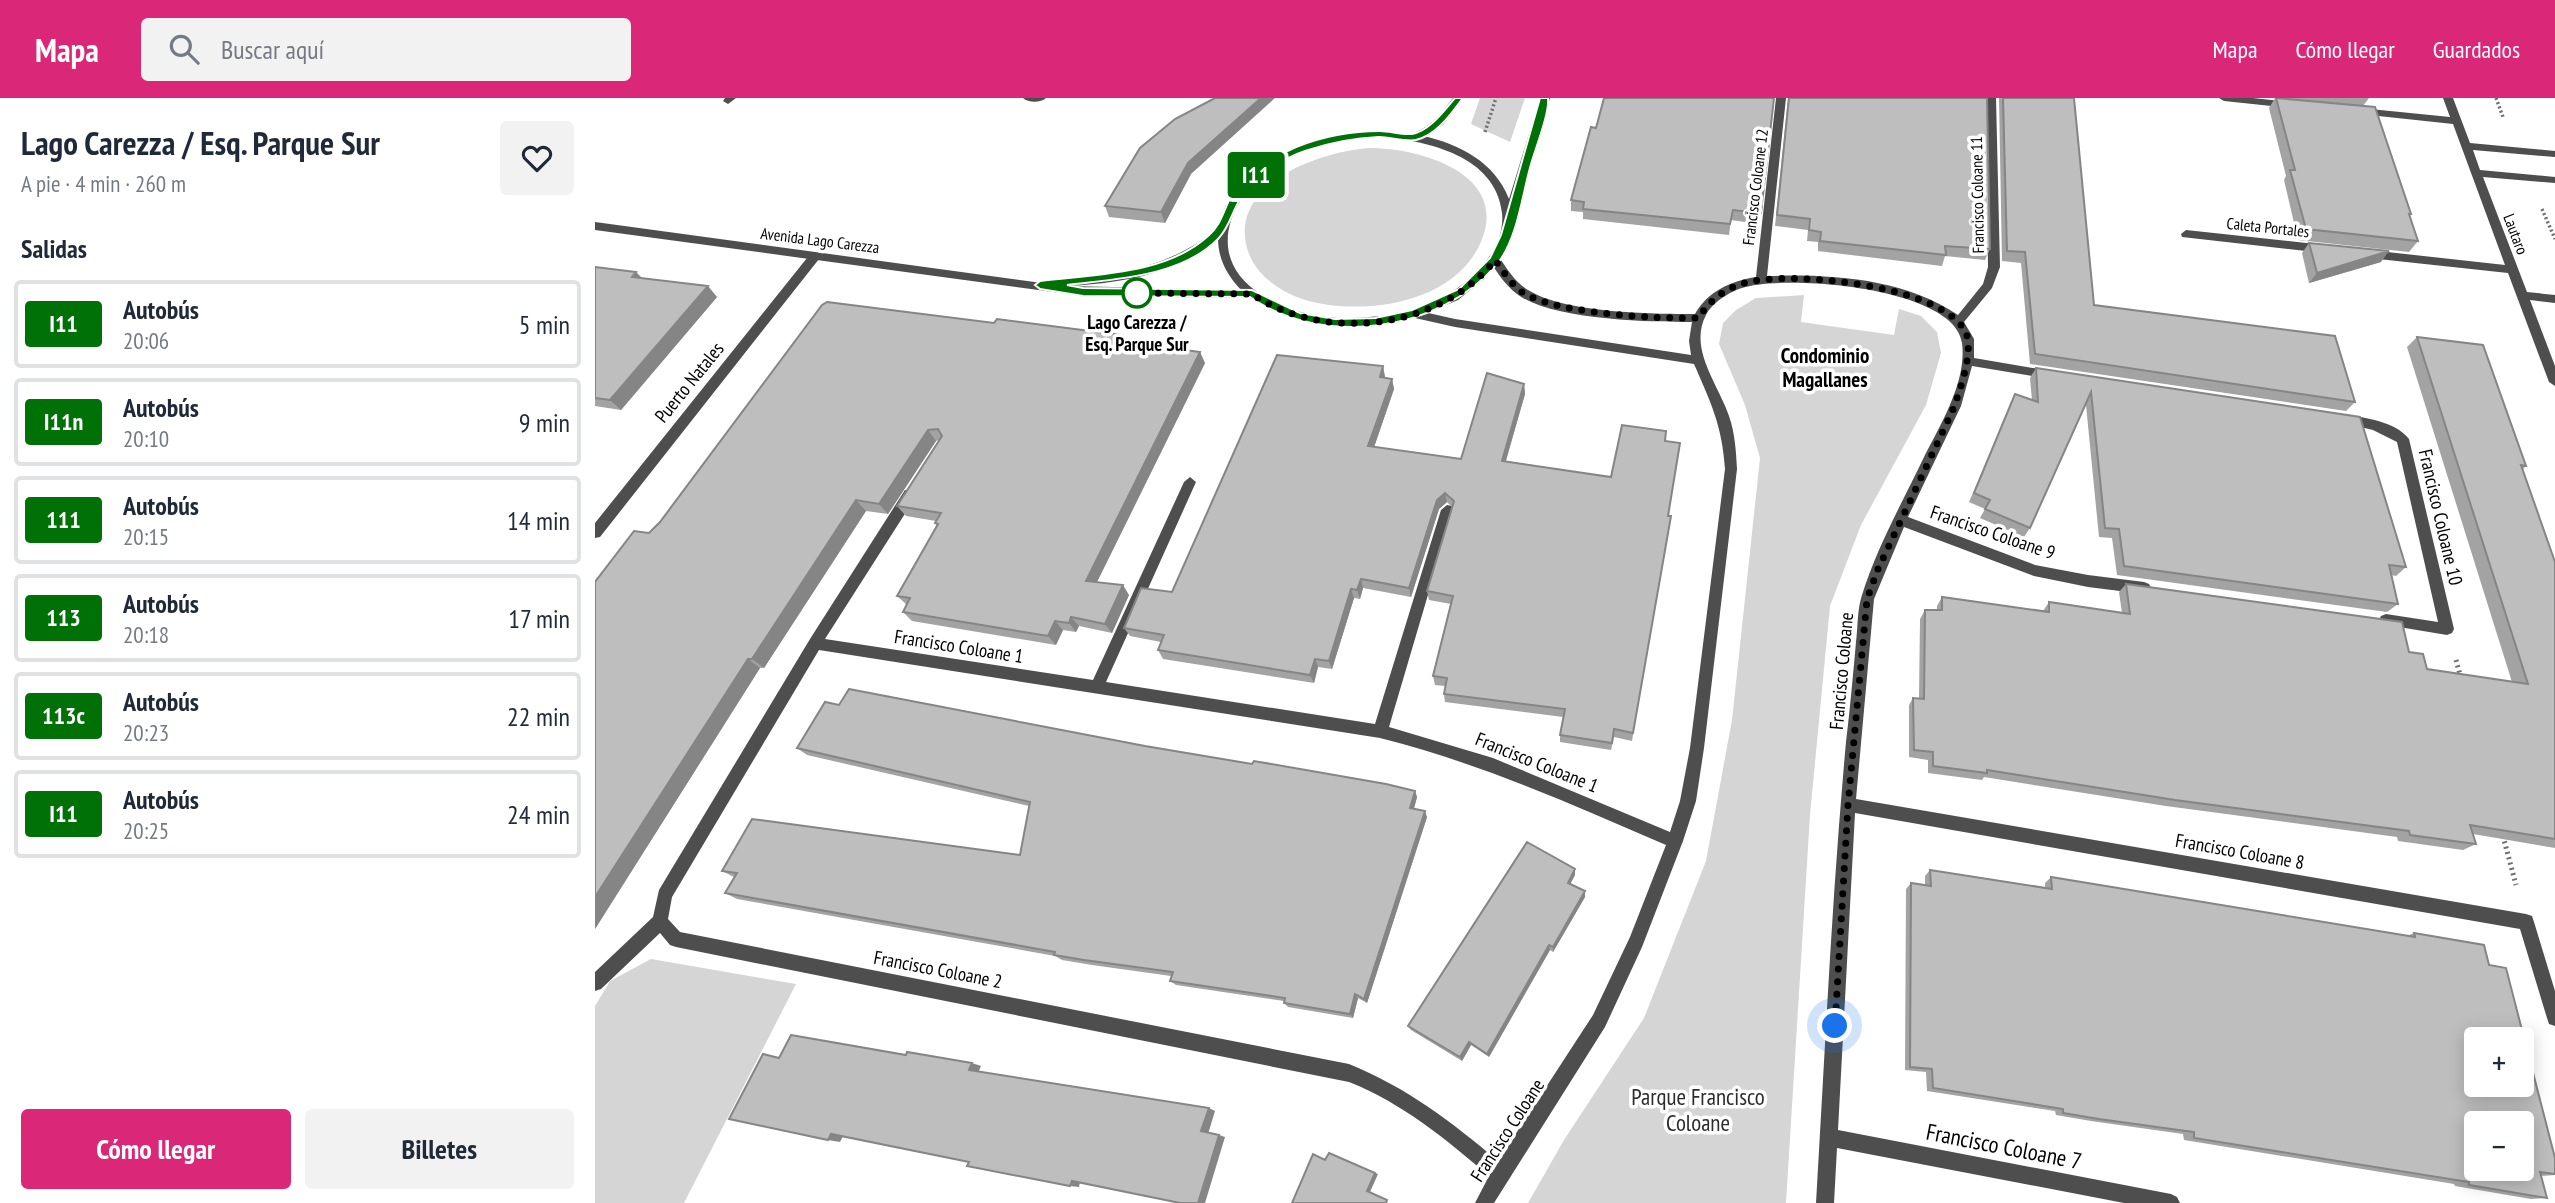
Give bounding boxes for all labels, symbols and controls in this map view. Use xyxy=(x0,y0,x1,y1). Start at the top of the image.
search box xyxy=(141,18,631,81)
text: Mapa xyxy=(35,28,99,71)
icon: search xyxy=(165,30,203,68)
text: Buscar aquí xyxy=(221,33,324,66)
text: Mapa xyxy=(2213,34,2258,65)
text: Cómo llegar xyxy=(2296,34,2395,65)
text: Guardados xyxy=(2433,34,2520,65)
text: Lago Carezza / Esq. Parque Sur xyxy=(21,121,380,164)
button: heart xyxy=(500,121,574,195)
street label: Francisco Coloane 12 xyxy=(1738,128,1772,246)
street label: Francisco Coloane 11 xyxy=(1966,136,1988,254)
line badge: I11 xyxy=(1216,152,1296,198)
text: I11 xyxy=(1242,159,1270,190)
text: A pie · 4 min · 260 m xyxy=(21,169,186,198)
street label: Lautaro xyxy=(2499,211,2533,257)
street label: Caleta Portales xyxy=(2226,213,2310,241)
street label: Avenida Lago Carezza xyxy=(759,223,881,257)
text: Salidas xyxy=(21,232,87,265)
marker: Lago Carezza / Esq. Parque Sur xyxy=(1122,278,1152,308)
text: Autobús xyxy=(123,293,199,326)
text: I11 xyxy=(49,308,78,339)
text: 5 min xyxy=(519,308,570,341)
place label: Lago Carezza / Esq. Parque Sur xyxy=(1085,310,1189,356)
text: 20:06 xyxy=(123,326,169,355)
street label: Puerto Natales xyxy=(649,337,729,427)
district label: Condominio Magallanes xyxy=(1781,342,1869,393)
text: Autobús xyxy=(123,391,199,424)
text: I11n xyxy=(44,406,83,437)
text: 9 min xyxy=(519,406,570,439)
text: 20:10 xyxy=(123,424,169,453)
street label: Francisco Coloane 10 xyxy=(2414,447,2468,587)
text: Autobús xyxy=(123,489,199,522)
street label: Francisco Coloane 9 xyxy=(1927,499,2059,565)
text: 111 xyxy=(46,504,81,535)
text: 14 min xyxy=(507,504,570,537)
text: 20:15 xyxy=(123,522,169,551)
text: Autobús xyxy=(123,587,199,620)
text: 113 xyxy=(46,602,81,633)
text: 17 min xyxy=(508,602,570,635)
street label: Francisco Coloane xyxy=(1824,611,1858,731)
text: 20:18 xyxy=(123,620,169,649)
street label: Francisco Coloane 1 xyxy=(893,624,1025,668)
text: Autobús xyxy=(123,685,199,718)
text: 113c xyxy=(42,700,85,731)
text: 22 min xyxy=(507,700,570,733)
text: 20:23 xyxy=(123,718,169,747)
street label: Francisco Coloane 1 xyxy=(1472,726,1602,798)
text: Autobús xyxy=(123,783,199,816)
text: I11 xyxy=(49,798,78,829)
text: 24 min xyxy=(507,798,570,831)
text: 20:25 xyxy=(123,816,169,845)
street label: Francisco Coloane 8 xyxy=(2174,828,2306,874)
street label: Francisco Coloane 2 xyxy=(872,945,1004,993)
your location xyxy=(1817,1008,1852,1043)
map controls xyxy=(2464,1027,2534,1181)
button: + xyxy=(2464,1027,2534,1097)
street label: Francisco Coloane xyxy=(1465,1074,1549,1186)
park label: Parque Francisco Coloane xyxy=(1631,1082,1765,1137)
button: Cómo llegar xyxy=(21,1109,291,1189)
button: Billetes xyxy=(305,1109,574,1189)
button: − xyxy=(2464,1111,2534,1181)
street label: Francisco Coloane 7 xyxy=(1924,1117,2084,1175)

